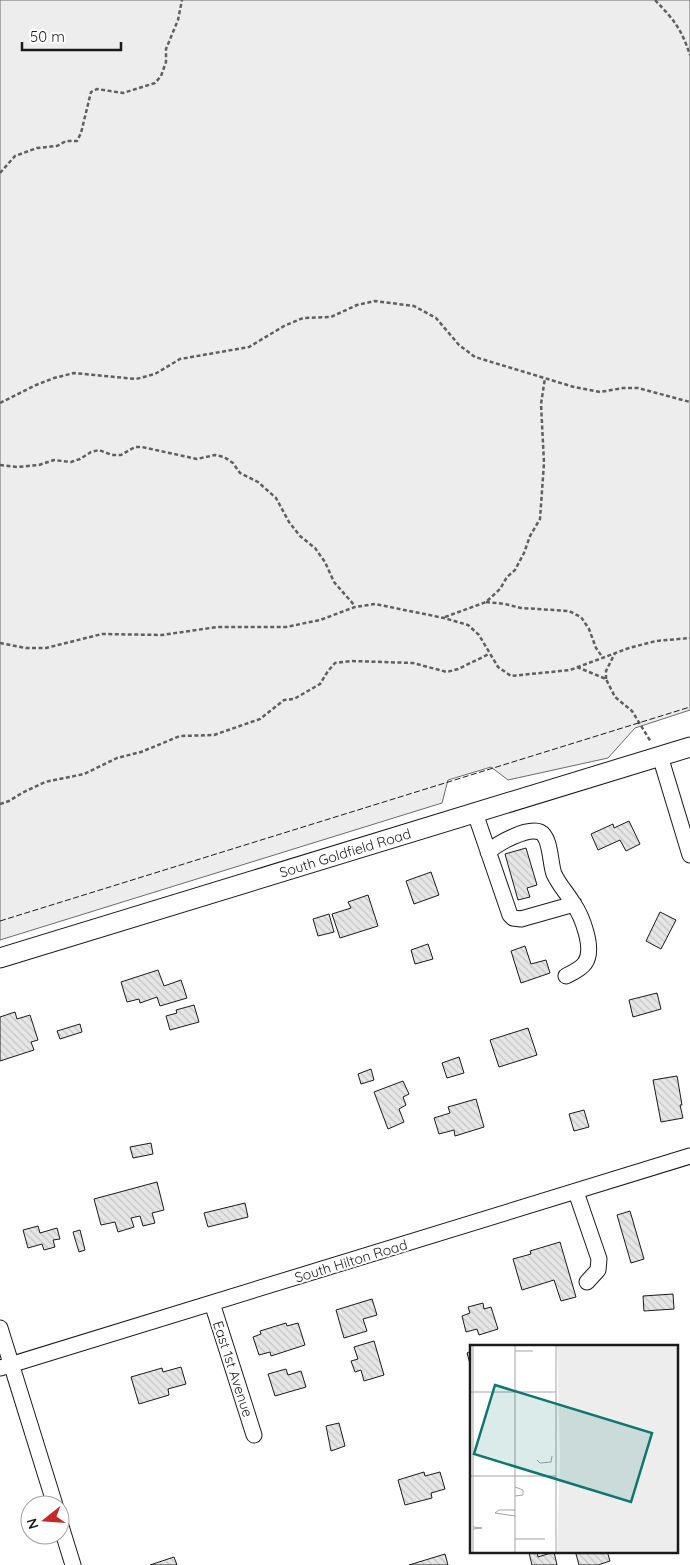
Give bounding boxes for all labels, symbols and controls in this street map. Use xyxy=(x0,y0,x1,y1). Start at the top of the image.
scale bar xyxy=(22,20,121,52)
text: 50 m xyxy=(30,27,65,46)
street label: South Goldfield Road xyxy=(277,824,413,882)
street label: South Hilton Road xyxy=(292,1235,410,1287)
street label: East 1st Avenue xyxy=(209,1319,257,1419)
inset map xyxy=(470,1345,678,1552)
north arrow xyxy=(20,1495,70,1545)
text: N xyxy=(22,1516,43,1531)

